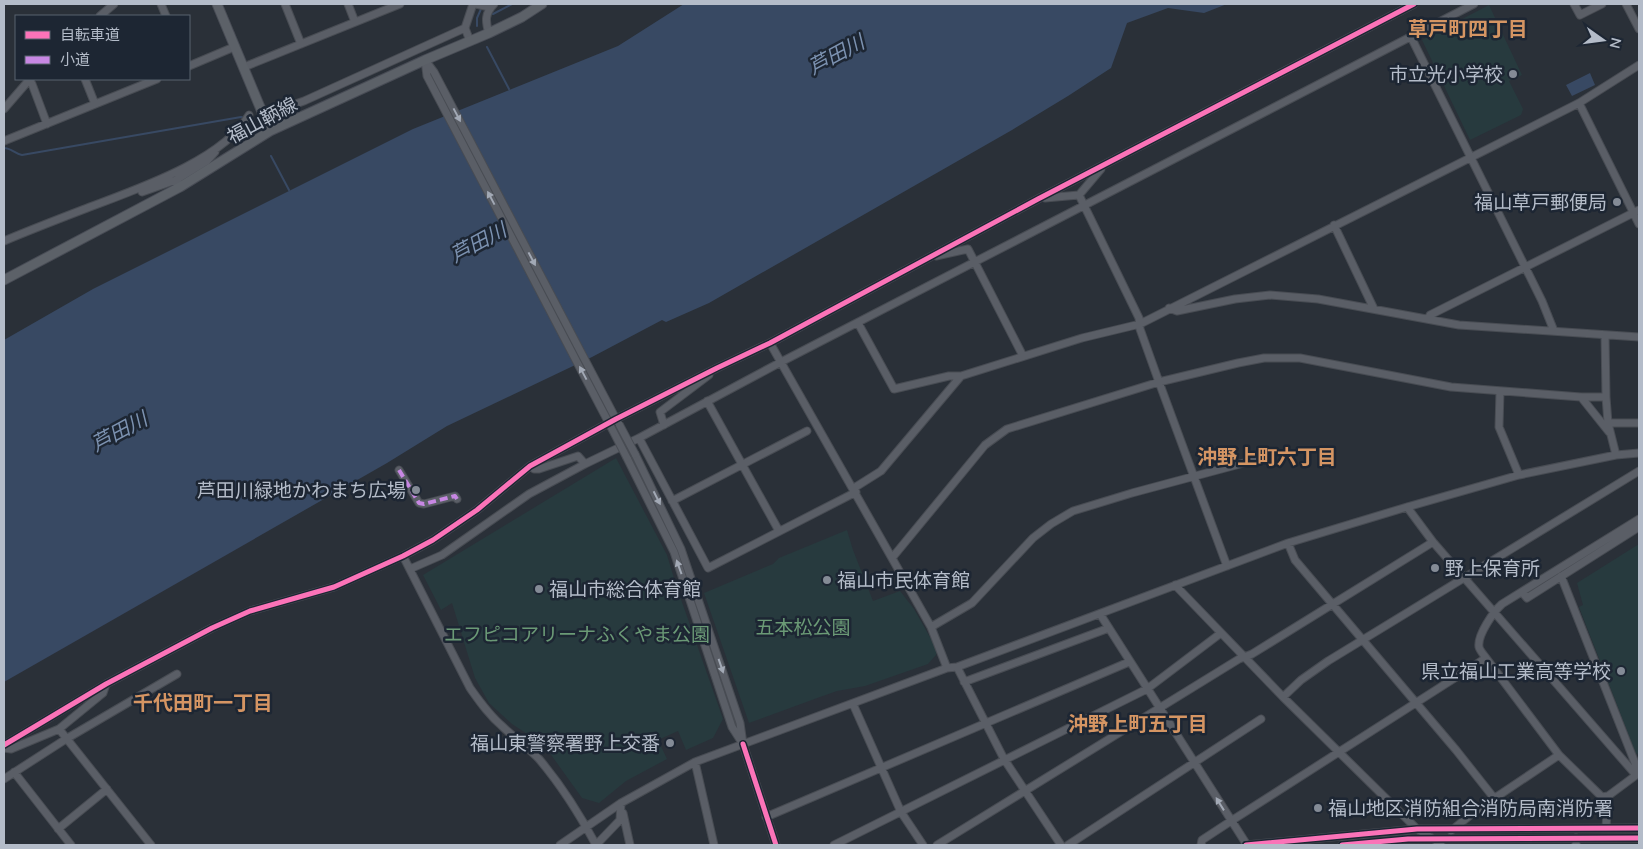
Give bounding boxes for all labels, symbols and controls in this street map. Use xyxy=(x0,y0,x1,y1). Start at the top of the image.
legend xyxy=(15,15,190,80)
north arrow xyxy=(1578,15,1628,65)
district label: 草戸町四丁目 xyxy=(1408,16,1528,41)
text: 自転車道 xyxy=(60,25,120,44)
water label: 芦田川 xyxy=(804,28,870,79)
text: N xyxy=(1606,36,1626,50)
text: 小道 xyxy=(60,50,90,69)
place label: 市立光小学校 xyxy=(1389,62,1503,86)
marker: 市立光小学校 xyxy=(1507,68,1519,80)
street label: 福山鞆線 xyxy=(223,92,301,148)
one-way arrow xyxy=(453,108,461,123)
place label: 福山草戸郵便局 xyxy=(1474,190,1607,214)
one-way arrow xyxy=(487,191,495,205)
marker: 福山草戸郵便局 xyxy=(1611,196,1623,208)
water label: 芦田川 xyxy=(446,216,512,267)
one-way arrow xyxy=(528,252,536,267)
one-way arrow xyxy=(579,366,587,380)
water label: 芦田川 xyxy=(87,405,153,456)
district label: 沖野上町六丁目 xyxy=(1197,444,1337,469)
place label: 芦田川緑地かわまち広場 xyxy=(197,478,406,502)
marker: 芦田川緑地かわまち広場 xyxy=(410,484,422,496)
one-way arrow xyxy=(653,490,661,505)
place label: 野上保育所 xyxy=(1445,556,1540,580)
one-way arrow xyxy=(675,559,682,574)
marker: 野上保育所 xyxy=(1429,562,1441,574)
place label: 福山市民体育館 xyxy=(837,568,970,592)
marker: 福山市民体育館 xyxy=(821,574,833,586)
place label: 福山市総合体育館 xyxy=(549,577,701,601)
marker: 福山市総合体育館 xyxy=(533,583,545,595)
park label: 五本松公園 xyxy=(755,615,851,639)
park label: エフピコアリーナふくやま公園 xyxy=(444,622,710,646)
one-way arrow xyxy=(718,658,725,673)
place label: 県立福山工業高等学校 xyxy=(1421,659,1611,683)
marker: 県立福山工業高等学校 xyxy=(1615,665,1627,677)
district label: 千代田町一丁目 xyxy=(133,690,273,715)
district label: 沖野上町五丁目 xyxy=(1068,711,1208,736)
place label: 福山東警察署野上交番 xyxy=(470,731,660,755)
marker: 福山東警察署野上交番 xyxy=(664,737,676,749)
place label: 福山地区消防組合消防局南消防署 xyxy=(1328,796,1613,820)
one-way arrow xyxy=(1216,798,1225,811)
marker: 福山地区消防組合消防局南消防署 xyxy=(1312,802,1324,814)

